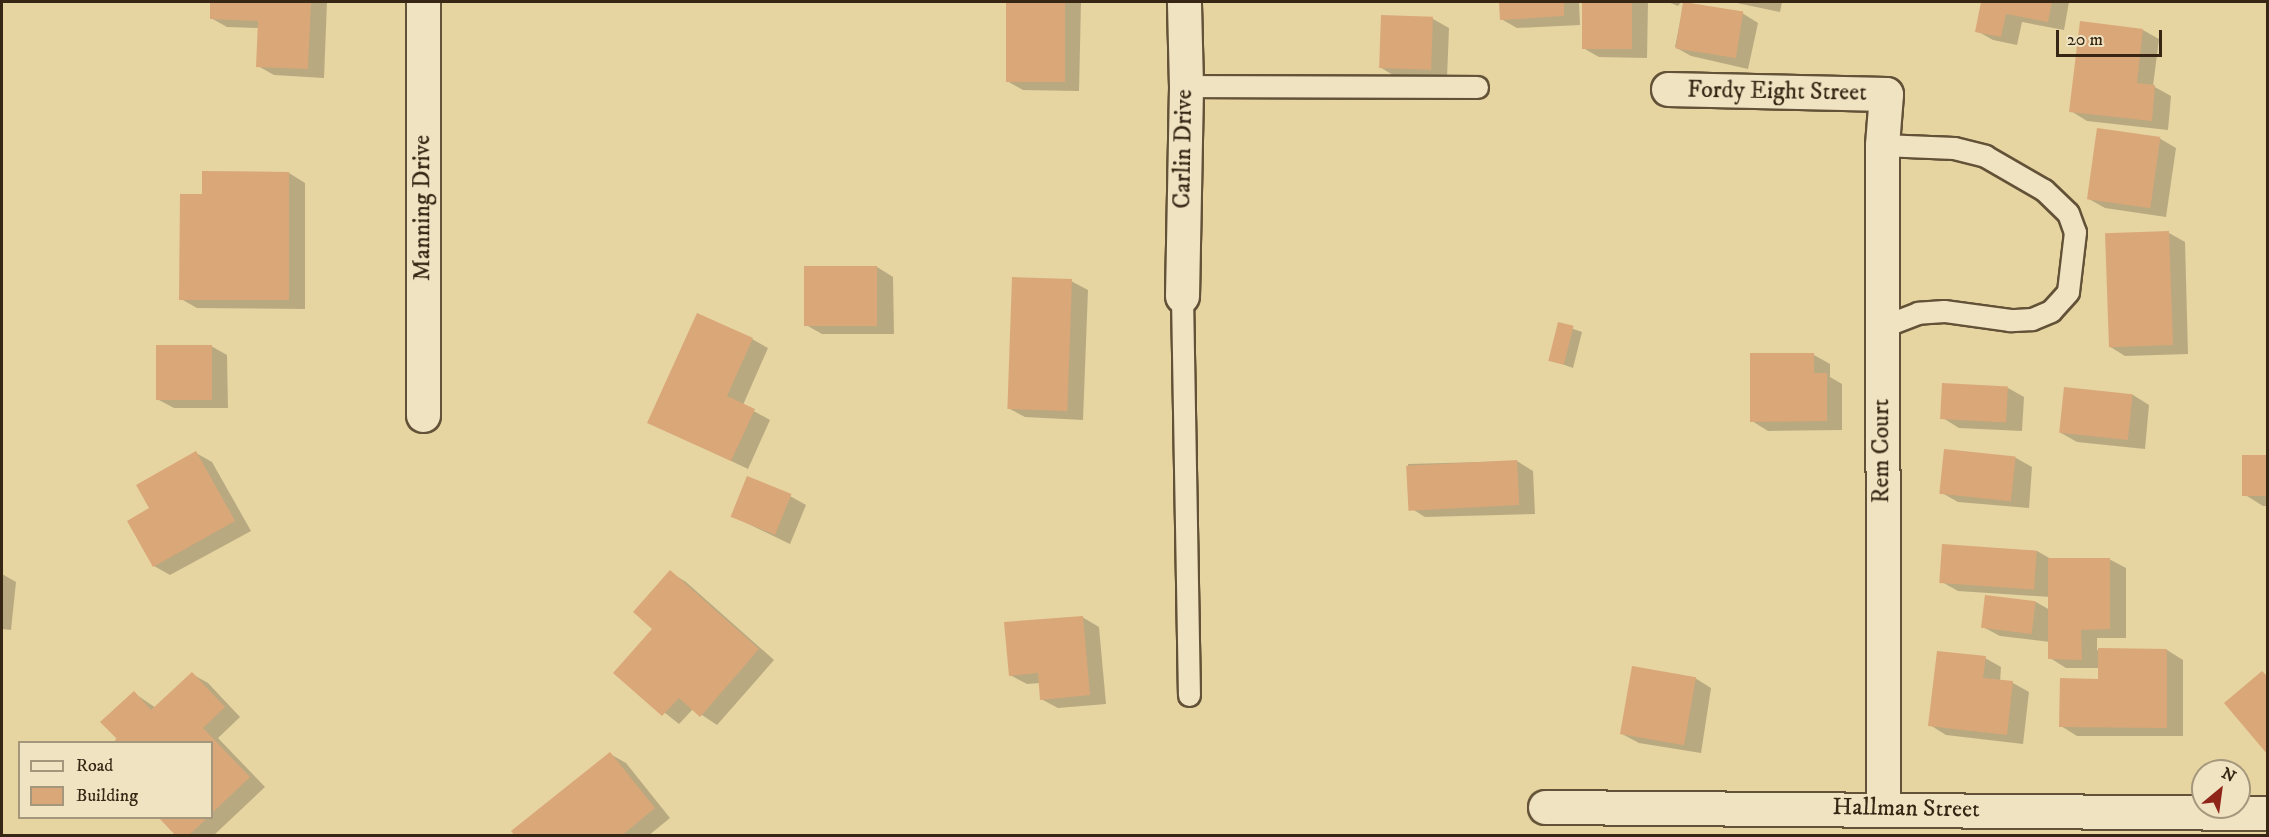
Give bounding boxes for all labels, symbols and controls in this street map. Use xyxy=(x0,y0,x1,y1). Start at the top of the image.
scale bar xyxy=(2059,18,2166,56)
text: 20 m xyxy=(2067,29,2103,51)
street label: Fordy Eight Street xyxy=(1687,76,1867,108)
street label: Carlin Drive xyxy=(1169,89,1199,209)
street label: Manning Drive xyxy=(409,135,437,281)
street label: Rem Court xyxy=(1868,399,1896,503)
legend xyxy=(18,741,213,819)
text: Road xyxy=(76,755,113,777)
north arrow xyxy=(2191,759,2251,819)
text: N xyxy=(2218,763,2239,787)
text: Building xyxy=(76,785,138,807)
street label: Hallman Street xyxy=(1832,793,1980,825)

